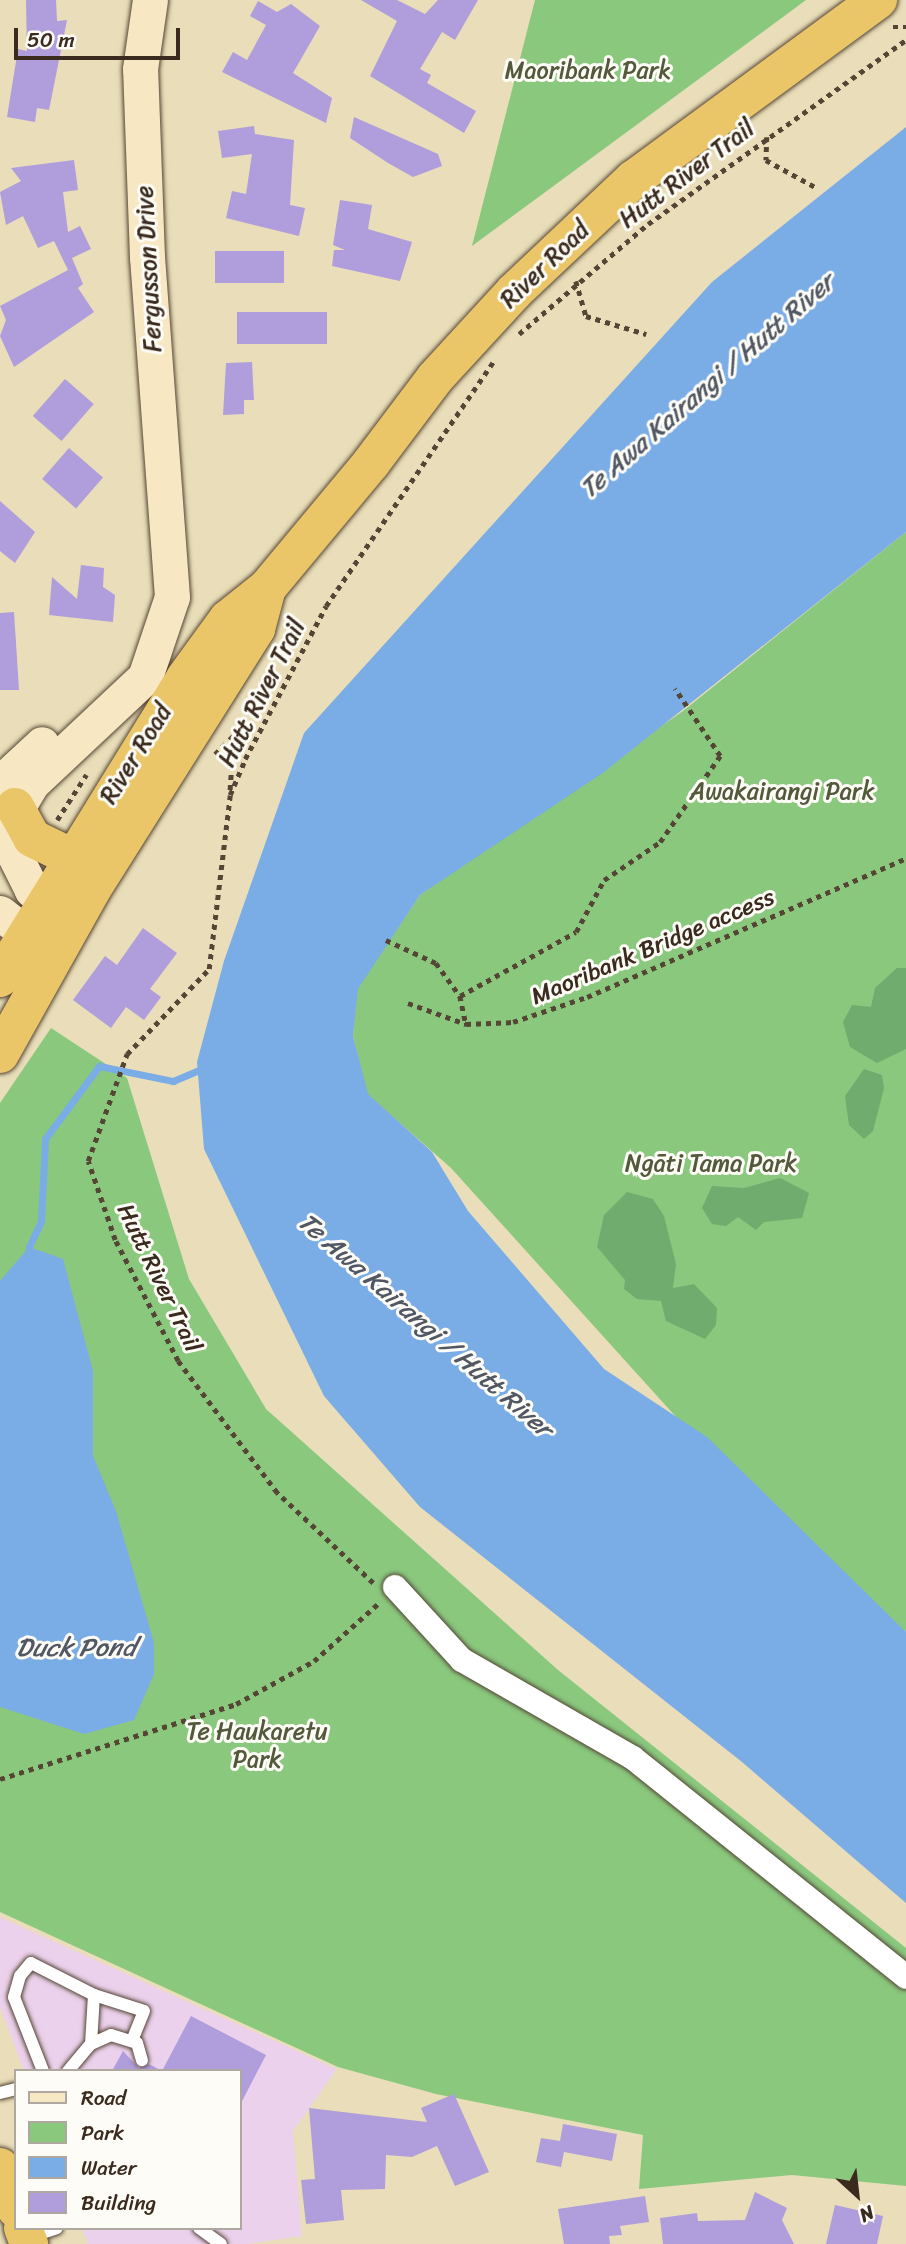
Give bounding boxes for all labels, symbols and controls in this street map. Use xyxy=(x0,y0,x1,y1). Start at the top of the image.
scale bar xyxy=(18,14,184,58)
text: 50 m xyxy=(27,21,75,59)
park label: Maoribank Park xyxy=(505,57,671,85)
street label: Hutt River Trail xyxy=(613,113,761,235)
street label: Fergusson Drive xyxy=(130,185,168,353)
street label: River Road xyxy=(495,216,595,314)
water label: Te Awa Kairangi / Hutt River xyxy=(573,267,841,505)
street label: Hutt River Trail xyxy=(212,614,312,772)
street label: River Road xyxy=(94,699,178,809)
park label: Awakairangi Park xyxy=(690,778,874,806)
street label: Maoribank Bridge access xyxy=(527,883,779,1011)
park label: Ngāti Tama Park xyxy=(624,1150,798,1178)
street label: Hutt River Trail xyxy=(110,1198,208,1358)
water label: Te Awa Kairangi / Hutt River xyxy=(291,1206,559,1444)
water label: Duck Pond xyxy=(16,1632,136,1664)
park label: Te Haukaretu Park xyxy=(186,1718,328,1774)
legend xyxy=(14,2069,242,2230)
text: Road xyxy=(81,2079,126,2117)
text: Park xyxy=(81,2114,124,2152)
text: Water xyxy=(81,2149,136,2187)
north arrow xyxy=(822,2160,892,2230)
text: Building xyxy=(81,2184,156,2222)
text: N xyxy=(853,2196,880,2232)

